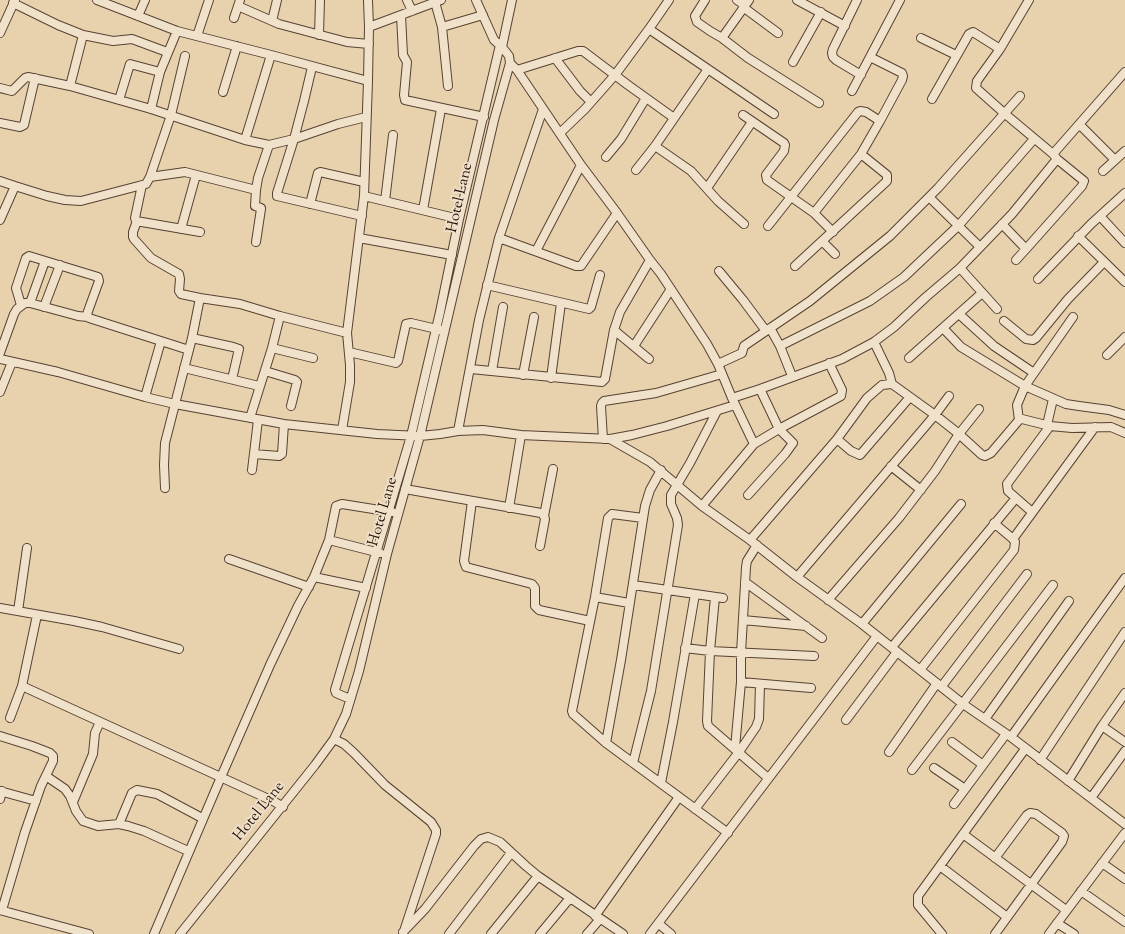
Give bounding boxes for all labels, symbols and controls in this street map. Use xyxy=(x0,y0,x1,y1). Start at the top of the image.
street label: Hotel Lane xyxy=(444,161,478,235)
street label: Hotel Lane xyxy=(366,475,402,549)
street label: Hotel Lane xyxy=(231,779,289,845)

